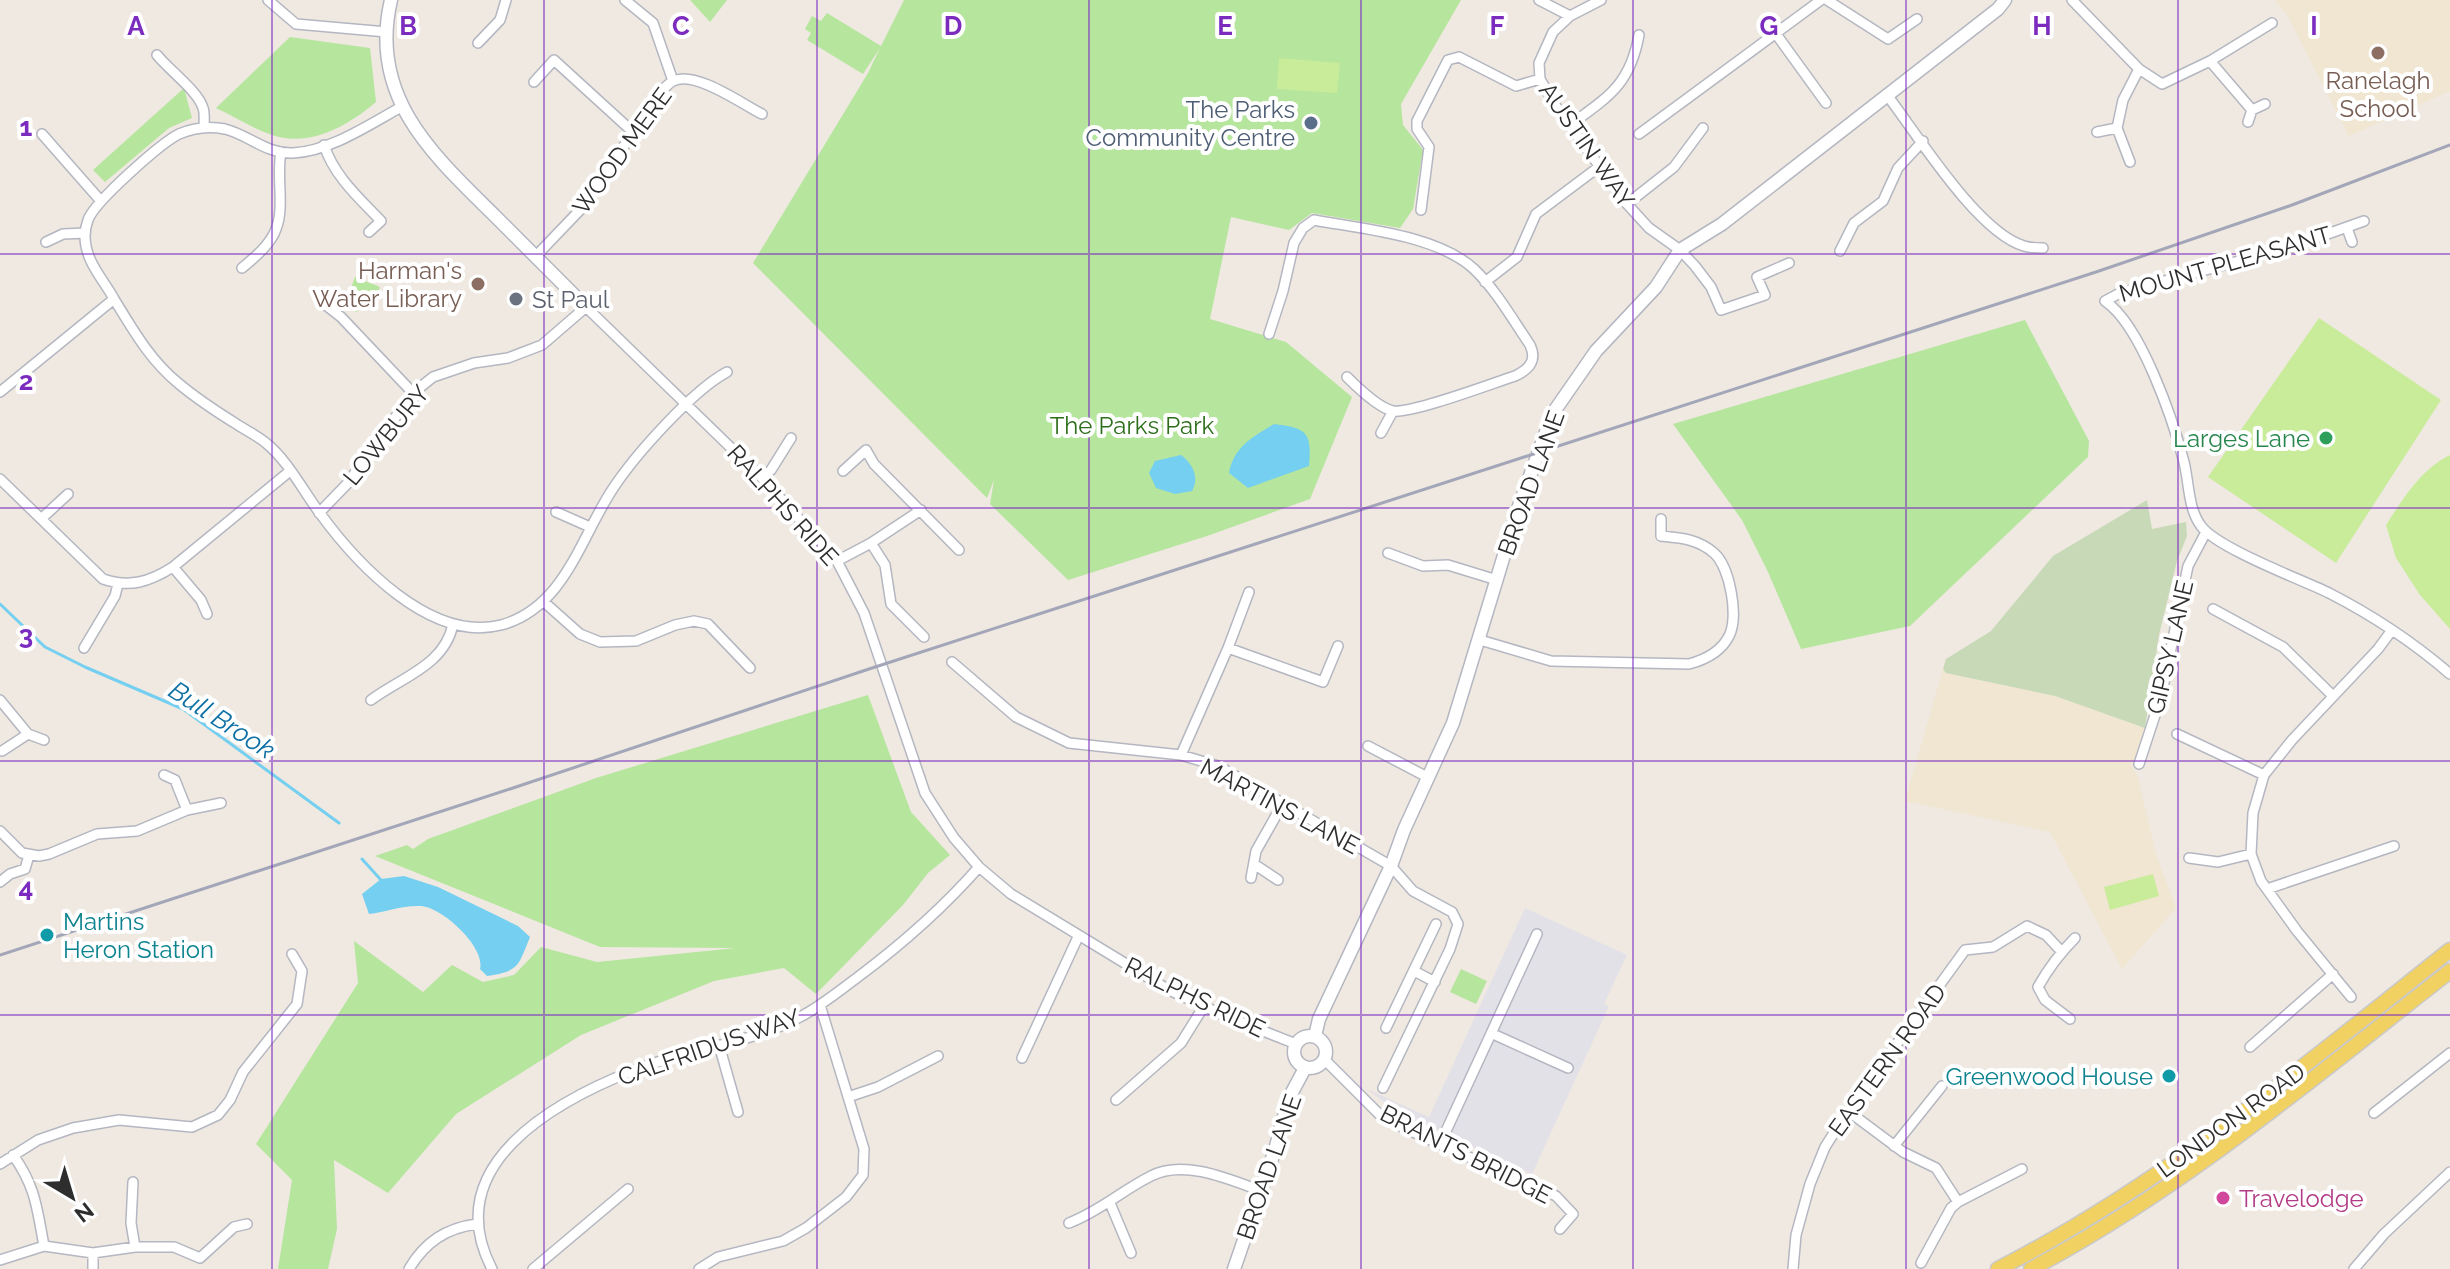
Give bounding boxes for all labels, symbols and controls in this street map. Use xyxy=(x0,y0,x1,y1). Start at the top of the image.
text: A xyxy=(127,11,145,41)
text: B xyxy=(399,11,417,41)
text: C xyxy=(672,11,690,41)
text: D xyxy=(944,11,962,41)
text: E xyxy=(1217,11,1233,41)
text: F xyxy=(1490,11,1505,41)
text: G xyxy=(1760,11,1778,41)
text: H xyxy=(2032,11,2052,41)
text: I xyxy=(2310,11,2318,41)
marker: Ranelagh School xyxy=(2369,44,2387,62)
place label: Ranelagh School xyxy=(2325,66,2431,123)
street label: AUSTIN WAY xyxy=(1533,77,1641,213)
street label: WOOD MERE xyxy=(566,82,678,220)
place label: The Parks Community Centre xyxy=(1086,95,1295,152)
text: 1 xyxy=(20,112,33,142)
marker: The Parks Community Centre xyxy=(1302,114,1320,132)
street label: MOUNT PLEASANT xyxy=(2116,220,2335,308)
place label: Harman's Water Library xyxy=(312,256,462,313)
marker: Harman's Water Library xyxy=(469,275,487,293)
place label: St Paul xyxy=(532,285,610,314)
marker: St Paul xyxy=(507,290,525,308)
text: 2 xyxy=(19,366,33,396)
street label: LOWBURY xyxy=(337,379,435,491)
street label: BROAD LANE xyxy=(1491,407,1571,559)
park label: The Parks Park xyxy=(1050,411,1215,440)
place label: Larges Lane xyxy=(2173,424,2310,453)
marker: Larges Lane xyxy=(2317,429,2335,447)
street label: RALPHS RIDE xyxy=(721,439,845,571)
street label: GIPSY LANE xyxy=(2141,577,2199,717)
text: 3 xyxy=(19,620,33,650)
water label: Bull Brook xyxy=(164,675,280,765)
street label: MARTINS LANE xyxy=(1196,752,1364,860)
text: 4 xyxy=(19,873,33,903)
place label: Martins Heron Station xyxy=(63,907,214,964)
marker: Martins Heron Station xyxy=(38,926,56,944)
street label: RALPHS RIDE xyxy=(1120,951,1270,1043)
street label: EASTERN ROAD xyxy=(1822,978,1952,1142)
street label: CALFRIDUS WAY xyxy=(614,1002,804,1092)
street label: LONDON ROAD xyxy=(2151,1056,2311,1184)
place label: Greenwood House xyxy=(1945,1062,2153,1091)
marker: Greenwood House xyxy=(2160,1067,2178,1085)
street label: BROAD LANE xyxy=(1231,1090,1307,1244)
street label: BRANTS BRIDGE xyxy=(1376,1098,1556,1210)
north arrow xyxy=(32,1157,112,1237)
place label: Travelodge xyxy=(2239,1184,2364,1213)
marker: Travelodge xyxy=(2214,1189,2232,1207)
text: N xyxy=(70,1197,99,1228)

